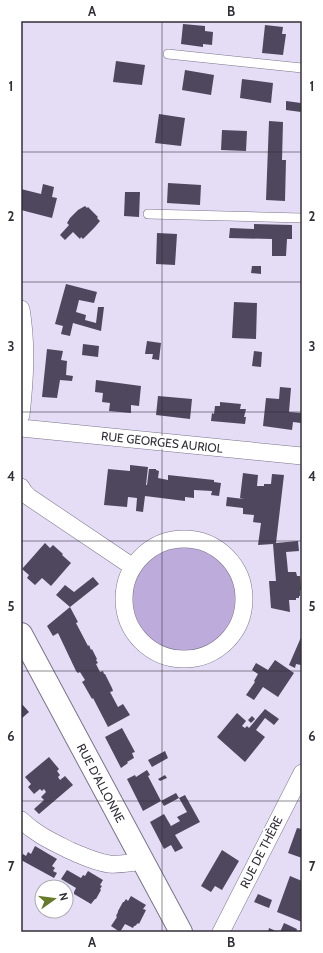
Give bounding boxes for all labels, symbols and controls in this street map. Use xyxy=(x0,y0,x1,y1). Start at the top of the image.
text: A xyxy=(88,3,97,19)
text: B xyxy=(227,3,235,19)
text: 1 xyxy=(9,78,13,94)
text: 1 xyxy=(310,78,314,94)
text: 2 xyxy=(8,208,15,224)
text: 2 xyxy=(309,208,316,224)
text: 3 xyxy=(7,338,15,354)
text: 3 xyxy=(308,338,316,354)
street label: RUE GEORGES AURIOL xyxy=(100,428,224,456)
text: 4 xyxy=(7,468,15,484)
text: 4 xyxy=(308,468,316,484)
text: 5 xyxy=(8,598,15,614)
text: 5 xyxy=(309,598,316,614)
text: 6 xyxy=(7,728,15,744)
text: 6 xyxy=(308,728,316,744)
street label: RUE D'ALLONNE xyxy=(74,741,128,825)
street label: RUE DE THÈRE xyxy=(236,813,286,890)
text: 7 xyxy=(8,858,15,874)
text: 7 xyxy=(309,858,316,874)
north arrow xyxy=(34,879,74,919)
text: N xyxy=(56,891,71,902)
text: A xyxy=(88,934,97,950)
text: B xyxy=(227,934,235,950)

